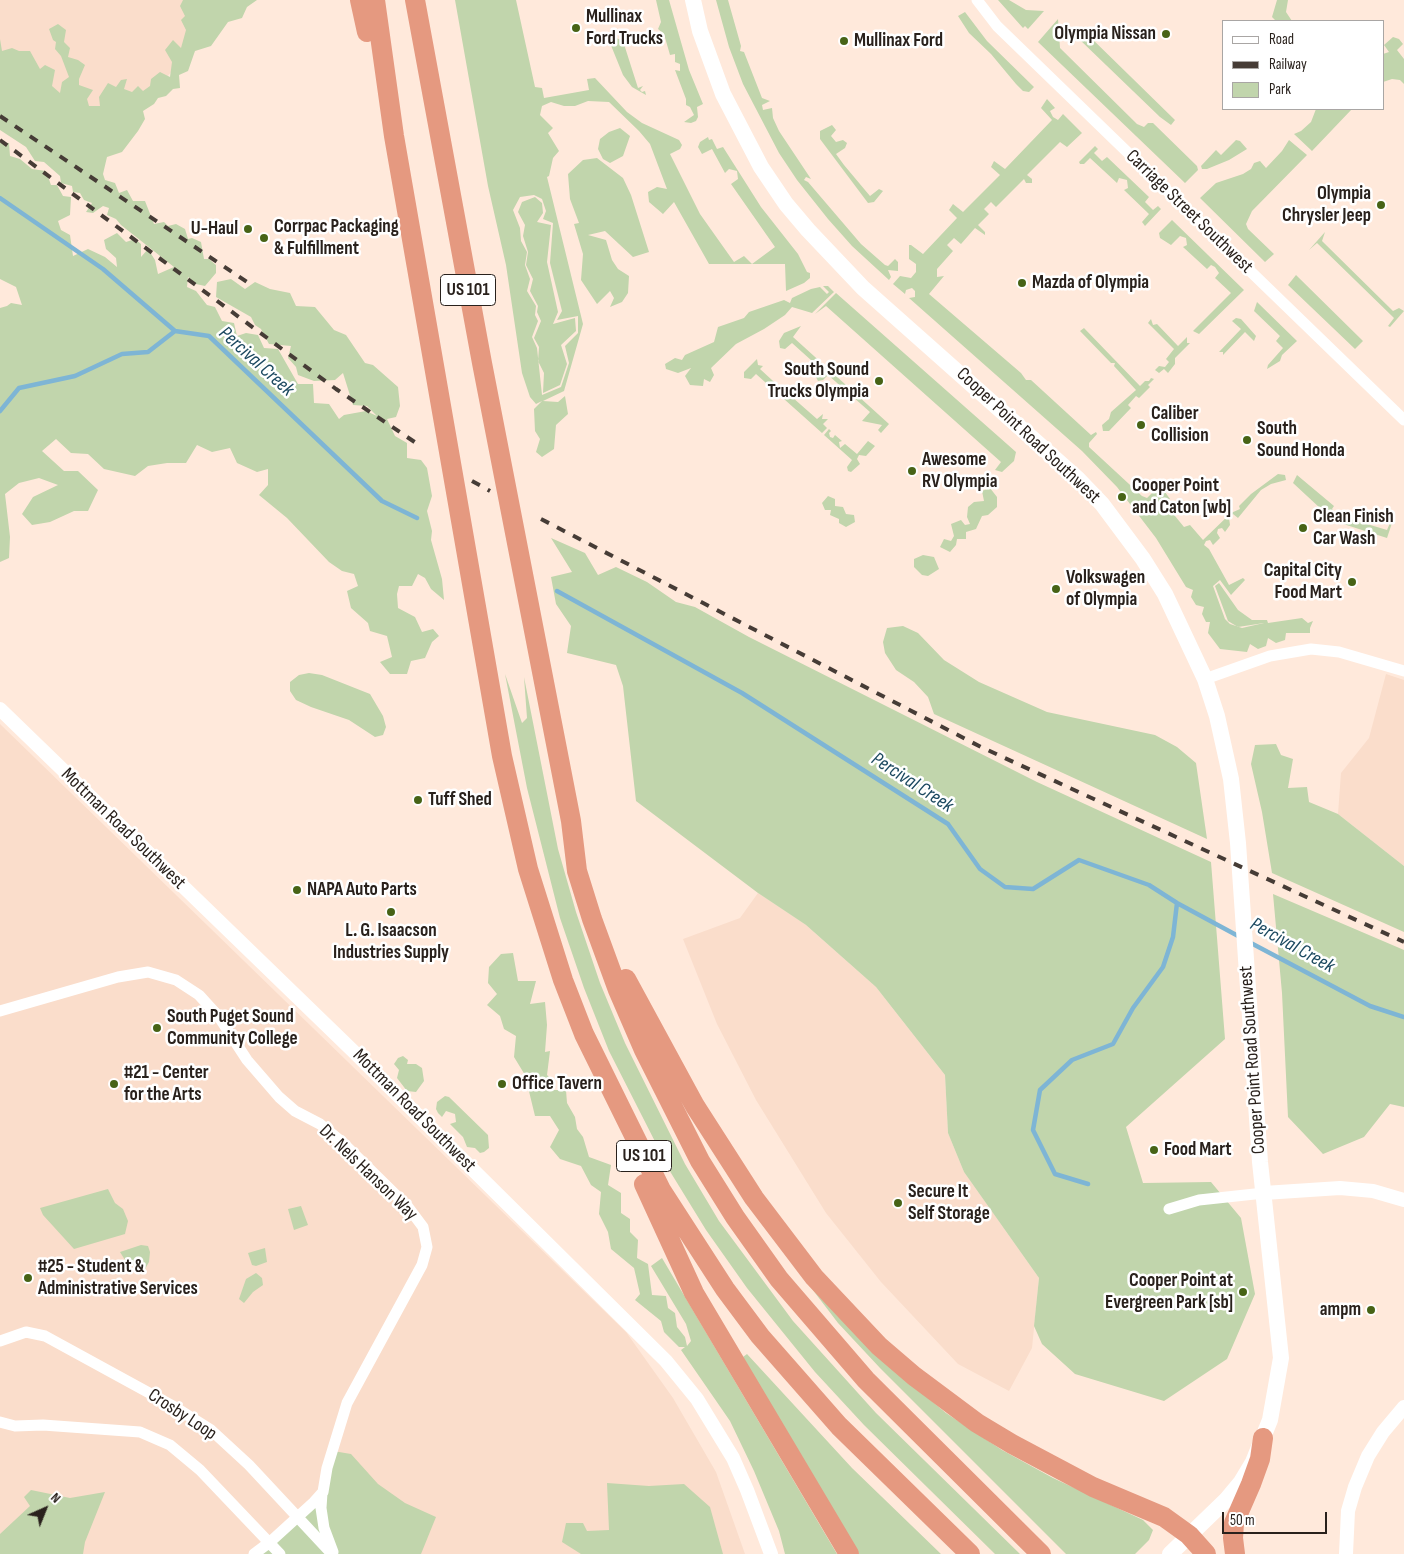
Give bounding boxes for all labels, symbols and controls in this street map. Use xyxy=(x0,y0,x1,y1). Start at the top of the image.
place label: Mullinax Ford Trucks xyxy=(586,6,663,50)
legend xyxy=(1222,20,1384,110)
marker: Mullinax Ford Trucks xyxy=(570,22,582,34)
place label: Olympia Nissan xyxy=(1054,23,1156,45)
marker: Olympia Nissan xyxy=(1160,28,1172,40)
place label: Mullinax Ford xyxy=(854,30,943,52)
text: Road xyxy=(1269,30,1294,49)
marker: Mullinax Ford xyxy=(838,35,850,47)
text: Railway xyxy=(1269,55,1307,74)
text: Park xyxy=(1269,80,1291,99)
street label: Carriage Street Southwest xyxy=(1121,145,1257,279)
place label: Olympia Chrysler Jeep xyxy=(1282,183,1371,227)
marker: Olympia Chrysler Jeep xyxy=(1375,199,1387,211)
place label: Corrpac Packaging & Fulfillment xyxy=(274,216,399,260)
place label: U-Haul xyxy=(191,218,238,240)
marker: U-Haul xyxy=(242,223,254,235)
marker: Corrpac Packaging & Fulfillment xyxy=(258,232,270,244)
place label: Mazda of Olympia xyxy=(1032,272,1149,294)
road number: US 101 xyxy=(440,274,496,306)
marker: Mazda of Olympia xyxy=(1016,277,1028,289)
water label: Percival Creek xyxy=(213,322,299,402)
place label: South Sound Trucks Olympia xyxy=(768,359,869,403)
street label: Cooper Point Road Southwest xyxy=(951,363,1105,509)
marker: South Sound Trucks Olympia xyxy=(873,375,885,387)
place label: Caliber Collision xyxy=(1151,403,1209,447)
place label: South Sound Honda xyxy=(1257,418,1345,462)
marker: Caliber Collision xyxy=(1135,419,1147,431)
marker: South Sound Honda xyxy=(1241,434,1253,446)
place label: Awesome RV Olympia xyxy=(922,449,997,493)
marker: Awesome RV Olympia xyxy=(906,465,918,477)
place label: Cooper Point and Caton [wb] xyxy=(1132,475,1231,519)
marker: Cooper Point and Caton [wb] xyxy=(1116,491,1128,503)
place label: Clean Finish Car Wash xyxy=(1313,506,1394,550)
marker: Clean Finish Car Wash xyxy=(1297,522,1309,534)
place label: Capital City Food Mart xyxy=(1264,560,1342,604)
place label: Volkswagen of Olympia xyxy=(1066,567,1145,611)
marker: Capital City Food Mart xyxy=(1346,576,1358,588)
marker: Volkswagen of Olympia xyxy=(1050,583,1062,595)
water label: Percival Creek xyxy=(866,748,958,818)
street label: Mottman Road Southwest xyxy=(56,764,190,894)
place label: Tuff Shed xyxy=(428,789,492,811)
marker: Tuff Shed xyxy=(412,794,424,806)
place label: NAPA Auto Parts xyxy=(307,879,417,901)
marker: NAPA Auto Parts xyxy=(291,884,303,896)
marker: L. G. Isaacson Industries Supply xyxy=(385,906,397,918)
water label: Percival Creek xyxy=(1246,913,1338,979)
place label: L. G. Isaacson Industries Supply xyxy=(333,920,449,964)
street label: Cooper Point Road Southwest xyxy=(1235,965,1271,1155)
place label: South Puget Sound Community College xyxy=(167,1006,298,1050)
marker: South Puget Sound Community College xyxy=(151,1022,163,1034)
street label: Mottman Road Southwest xyxy=(348,1045,480,1177)
place label: #21 - Center for the Arts xyxy=(124,1062,209,1106)
place label: Office Tavern xyxy=(512,1073,602,1095)
marker: #21 - Center for the Arts xyxy=(108,1078,120,1090)
marker: Office Tavern xyxy=(496,1078,508,1090)
street label: Dr. Nels Hanson Way xyxy=(314,1120,422,1226)
place label: Food Mart xyxy=(1164,1139,1232,1161)
road number: US 101 xyxy=(616,1140,672,1172)
marker: Food Mart xyxy=(1148,1144,1160,1156)
place label: Secure It Self Storage xyxy=(908,1181,990,1225)
marker: Secure It Self Storage xyxy=(892,1197,904,1209)
place label: #25 - Student & Administrative Services xyxy=(38,1256,198,1300)
place label: Cooper Point at Evergreen Park [sb] xyxy=(1105,1270,1233,1314)
marker: #25 - Student & Administrative Services xyxy=(22,1272,34,1284)
marker: Cooper Point at Evergreen Park [sb] xyxy=(1237,1286,1249,1298)
place label: ampm xyxy=(1320,1299,1361,1321)
marker: ampm xyxy=(1365,1304,1377,1316)
street label: Crosby Loop xyxy=(143,1384,221,1446)
north arrow xyxy=(20,1484,70,1534)
text: N xyxy=(47,1489,64,1507)
scale bar xyxy=(1224,1502,1329,1534)
text: 50 m xyxy=(1230,1511,1255,1530)

